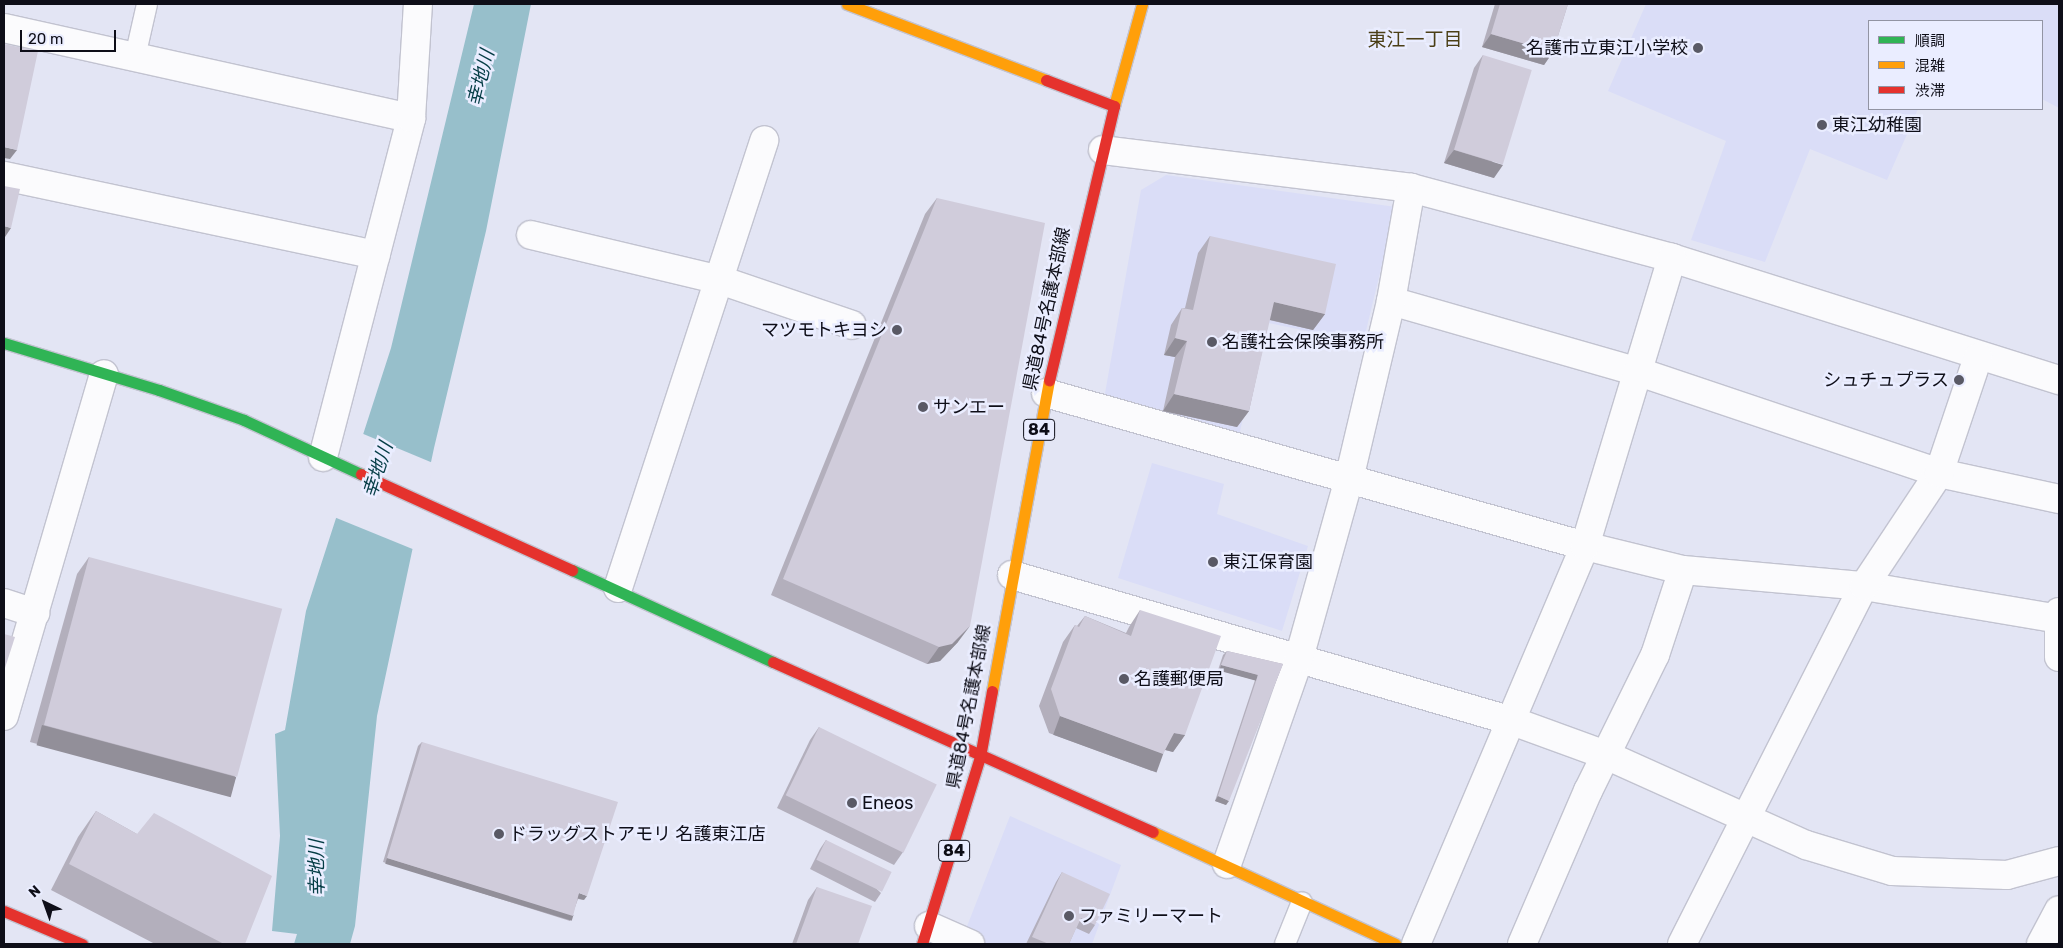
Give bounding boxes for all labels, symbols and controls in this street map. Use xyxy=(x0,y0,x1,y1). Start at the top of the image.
scale bar xyxy=(22,20,119,52)
legend xyxy=(1868,20,2043,110)
district label: 東江一丁目 xyxy=(1368,29,1462,51)
text: 20 m xyxy=(28,30,63,48)
text: 順調 xyxy=(1915,32,1945,50)
place label: 名護市立東江小学校 xyxy=(1526,37,1688,59)
marker: 名護市立東江小学校 xyxy=(1692,42,1704,54)
water label: 幸地川 xyxy=(463,48,499,108)
text: 混雑 xyxy=(1915,57,1945,75)
text: 渋滞 xyxy=(1915,82,1945,100)
place label: 東江幼稚園 xyxy=(1832,114,1922,136)
marker: 東江幼稚園 xyxy=(1816,119,1828,131)
street label: 県道84号名護本部線 xyxy=(1019,225,1075,393)
place label: マツモトキヨシ xyxy=(761,319,887,341)
marker: マツモトキヨシ xyxy=(891,324,903,336)
place label: 名護社会保険事務所 xyxy=(1222,331,1384,353)
marker: 名護社会保険事務所 xyxy=(1206,336,1218,348)
place label: シュチュプラス xyxy=(1823,369,1949,391)
marker: シュチュプラス xyxy=(1953,374,1965,386)
place label: サンエー xyxy=(933,396,1005,418)
marker: サンエー xyxy=(917,401,929,413)
road number: 84 xyxy=(1023,416,1055,444)
water label: 幸地川 xyxy=(358,439,398,501)
place label: 東江保育園 xyxy=(1223,551,1313,573)
marker: 東江保育園 xyxy=(1207,556,1219,568)
street label: 県道84号名護本部線 xyxy=(943,623,995,791)
place label: 名護郵便局 xyxy=(1134,668,1224,690)
marker: 名護郵便局 xyxy=(1118,673,1130,685)
place label: Eneos xyxy=(862,792,913,814)
marker: Eneos xyxy=(846,797,858,809)
place label: ドラッグストアモリ 名護東江店 xyxy=(509,823,765,845)
marker: ドラッグストアモリ 名護東江店 xyxy=(493,828,505,840)
road number: 84 xyxy=(938,838,970,864)
water label: 幸地川 xyxy=(305,839,329,897)
north arrow xyxy=(20,878,70,928)
text: N xyxy=(25,882,44,901)
place label: ファミリーマート xyxy=(1079,905,1223,927)
marker: ファミリーマート xyxy=(1063,910,1075,922)

